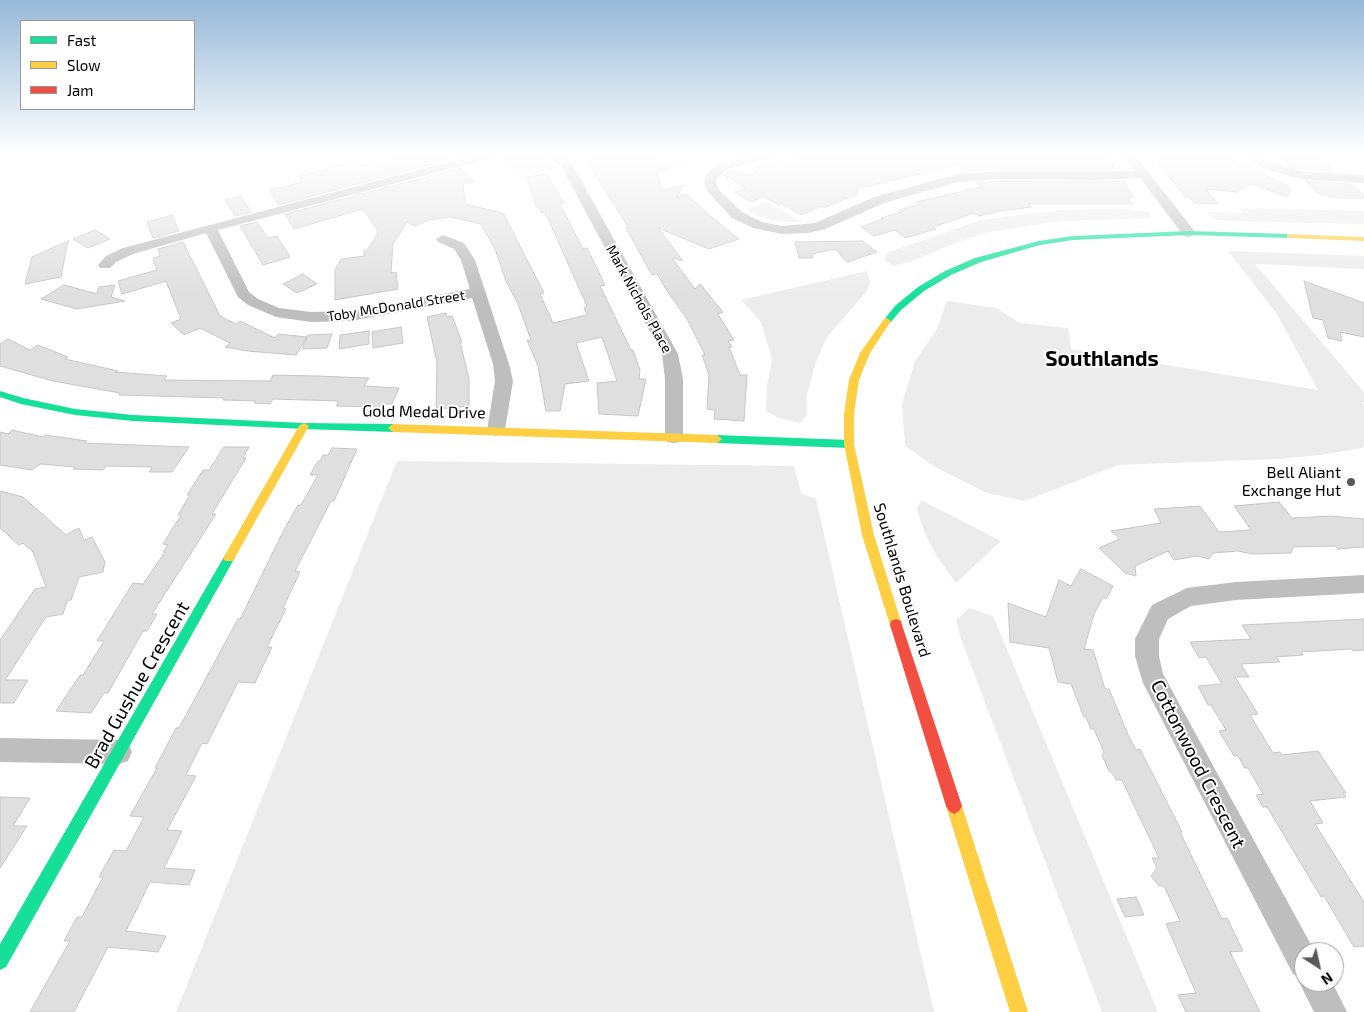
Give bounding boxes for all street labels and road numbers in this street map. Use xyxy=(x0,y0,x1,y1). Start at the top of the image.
street label: Mark Nichols Place xyxy=(602,242,676,356)
street label: Toby McDonald Street xyxy=(326,287,466,325)
street label: Gold Medal Drive xyxy=(362,401,486,423)
street label: Southlands Boulevard xyxy=(869,501,935,659)
street label: Brad Gushue Crescent xyxy=(80,597,194,773)
street label: Cottonwood Crescent xyxy=(1146,676,1250,852)

